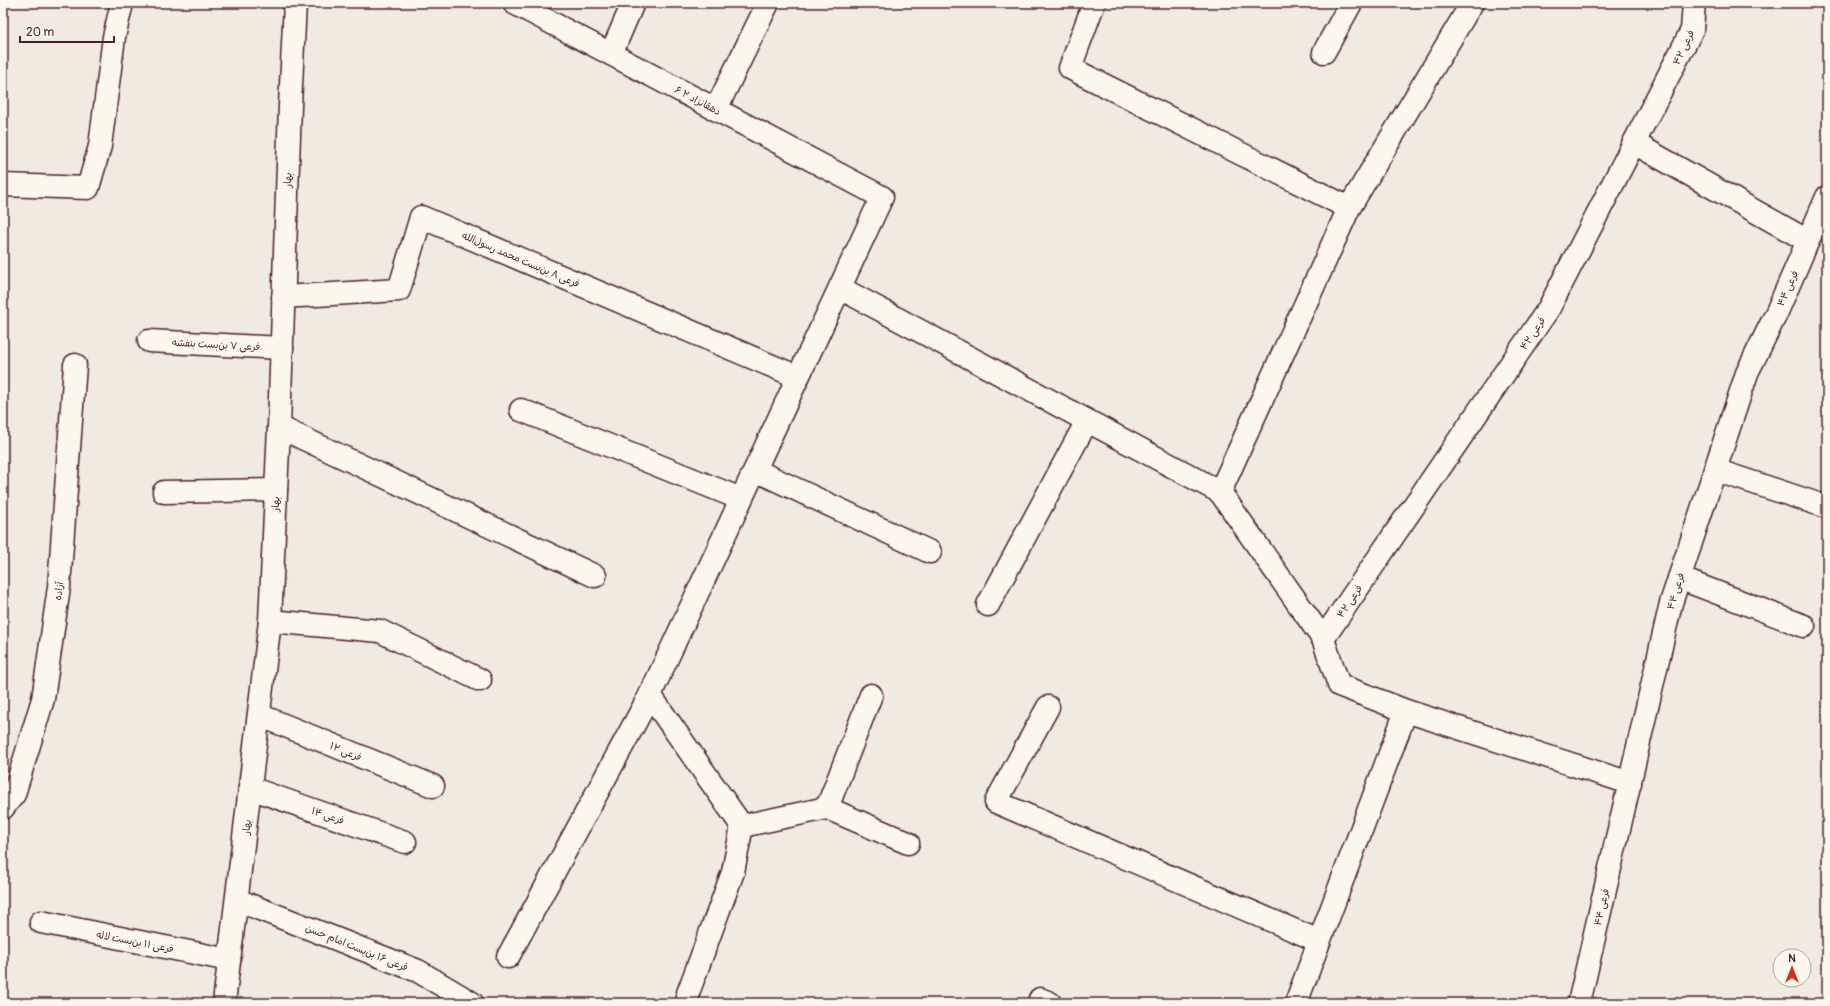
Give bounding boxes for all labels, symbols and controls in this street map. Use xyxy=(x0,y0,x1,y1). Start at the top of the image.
scale bar xyxy=(20,18,114,44)
text: 20 m xyxy=(26,25,55,40)
street label: فرعی ۴۲ xyxy=(1671,28,1698,67)
street label: ۶ دهقانزاد ۲ xyxy=(672,84,723,118)
street label: بهار xyxy=(282,172,294,189)
street label: فرعی ۸ بن‌بست محمد رسول‌الله xyxy=(459,230,581,291)
street label: فرعی ۴۴ xyxy=(1775,269,1802,309)
street label: فرعی ۴۲ xyxy=(1517,315,1549,353)
street label: فرعی ۷ بن‌بست بنفشه xyxy=(172,337,260,354)
street label: بهار xyxy=(270,496,282,513)
street label: فرعی ۴۴ xyxy=(1665,571,1688,611)
street label: آزاده xyxy=(52,581,66,601)
street label: فرعی ۴۲ xyxy=(1334,583,1366,621)
street label: فرعی ۱۲ xyxy=(328,740,363,765)
street label: فرعی ۱۴ xyxy=(309,805,346,828)
street label: بهار xyxy=(240,819,254,836)
street label: فرعی ۴۴ xyxy=(1592,887,1613,927)
street label: فرعی ۱۶ بن‌بست امام حسن xyxy=(303,922,410,975)
street label: فرعی ۱۱ بن‌بست لاله xyxy=(95,929,175,956)
north arrow xyxy=(1772,948,1812,988)
text: N xyxy=(1788,952,1796,965)

